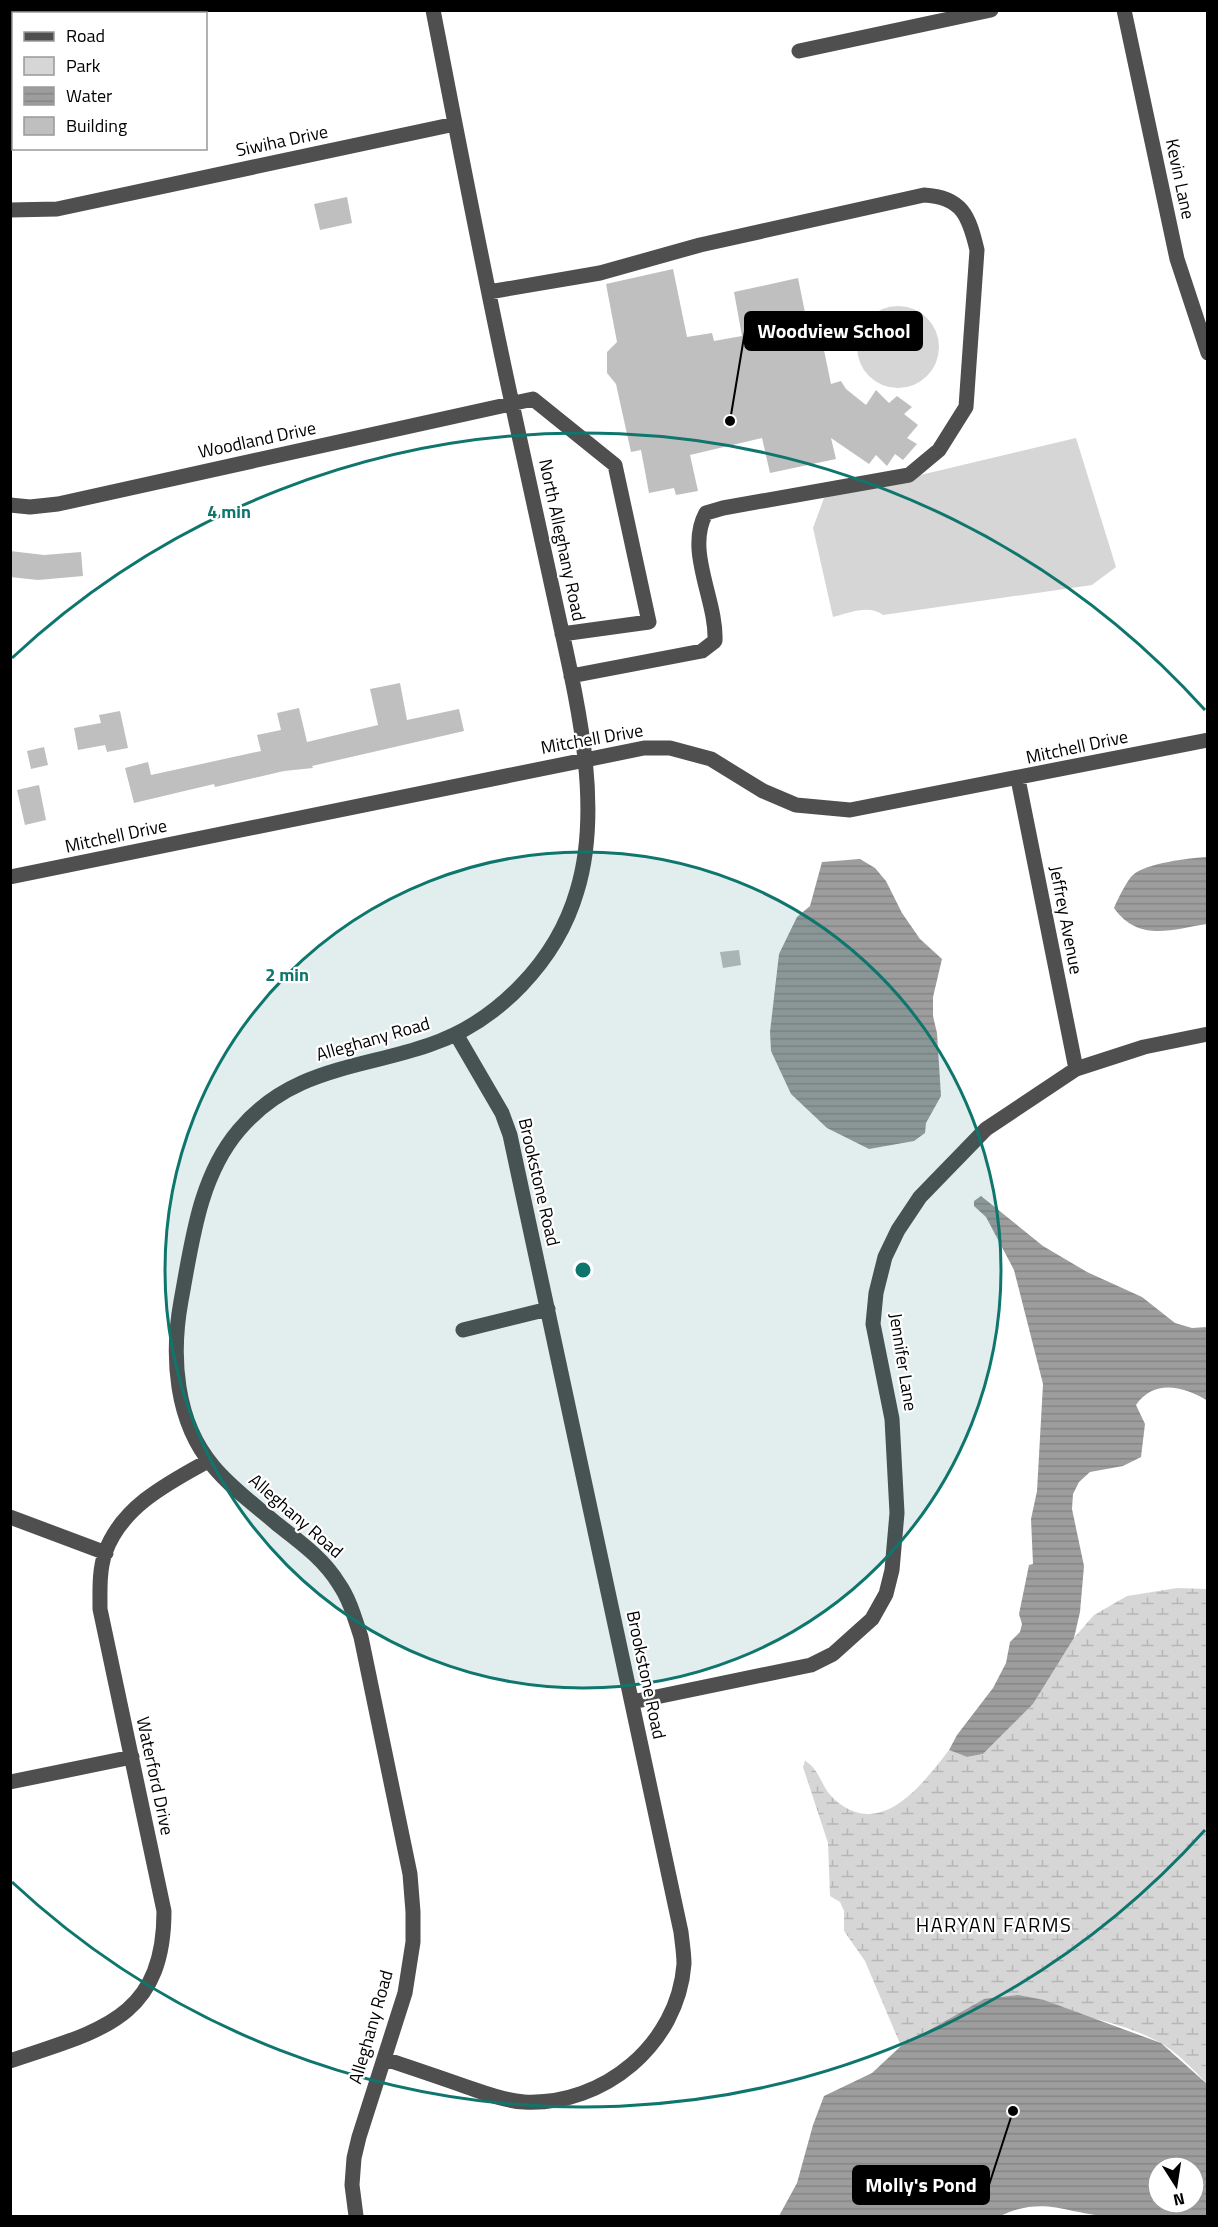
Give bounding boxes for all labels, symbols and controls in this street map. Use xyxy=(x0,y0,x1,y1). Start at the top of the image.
legend xyxy=(12,12,207,150)
text: Road xyxy=(66,22,105,49)
text: Park xyxy=(66,52,101,79)
text: Water xyxy=(66,82,112,109)
text: Building xyxy=(66,112,127,139)
street label: Siwiha Drive xyxy=(233,118,330,163)
street label: Kevin Lane xyxy=(1159,136,1202,222)
callout: Woodview School xyxy=(745,312,922,350)
text: Woodview School xyxy=(757,315,911,346)
street label: Woodland Drive xyxy=(195,414,318,465)
street label: North Alleghany Road xyxy=(532,456,593,623)
text: 4 min xyxy=(207,498,251,525)
street label: Mitchell Drive xyxy=(539,716,645,761)
street label: Mitchell Drive xyxy=(1023,723,1130,770)
street label: Mitchell Drive xyxy=(62,812,169,859)
street label: Jeffrey Avenue xyxy=(1043,863,1090,977)
text: 2 min xyxy=(265,961,309,988)
street label: Alleghany Road xyxy=(313,1009,433,1068)
street label: Brookstone Road xyxy=(512,1115,567,1249)
centre of rings xyxy=(573,1260,593,1280)
street label: Jennifer Lane xyxy=(882,1311,925,1413)
street label: Alleghany Road xyxy=(243,1467,349,1564)
street label: Brookstone Road xyxy=(620,1608,673,1742)
street label: Waterford Drive xyxy=(130,1714,181,1838)
district label: HARYAN FARMS xyxy=(916,1909,1072,1940)
street label: Alleghany Road xyxy=(341,1967,400,2087)
north arrow xyxy=(1146,2155,1206,2215)
callout: Molly's Pond xyxy=(853,2166,989,2204)
text: Molly's Pond xyxy=(865,2169,977,2200)
text: N xyxy=(1171,2187,1187,2213)

